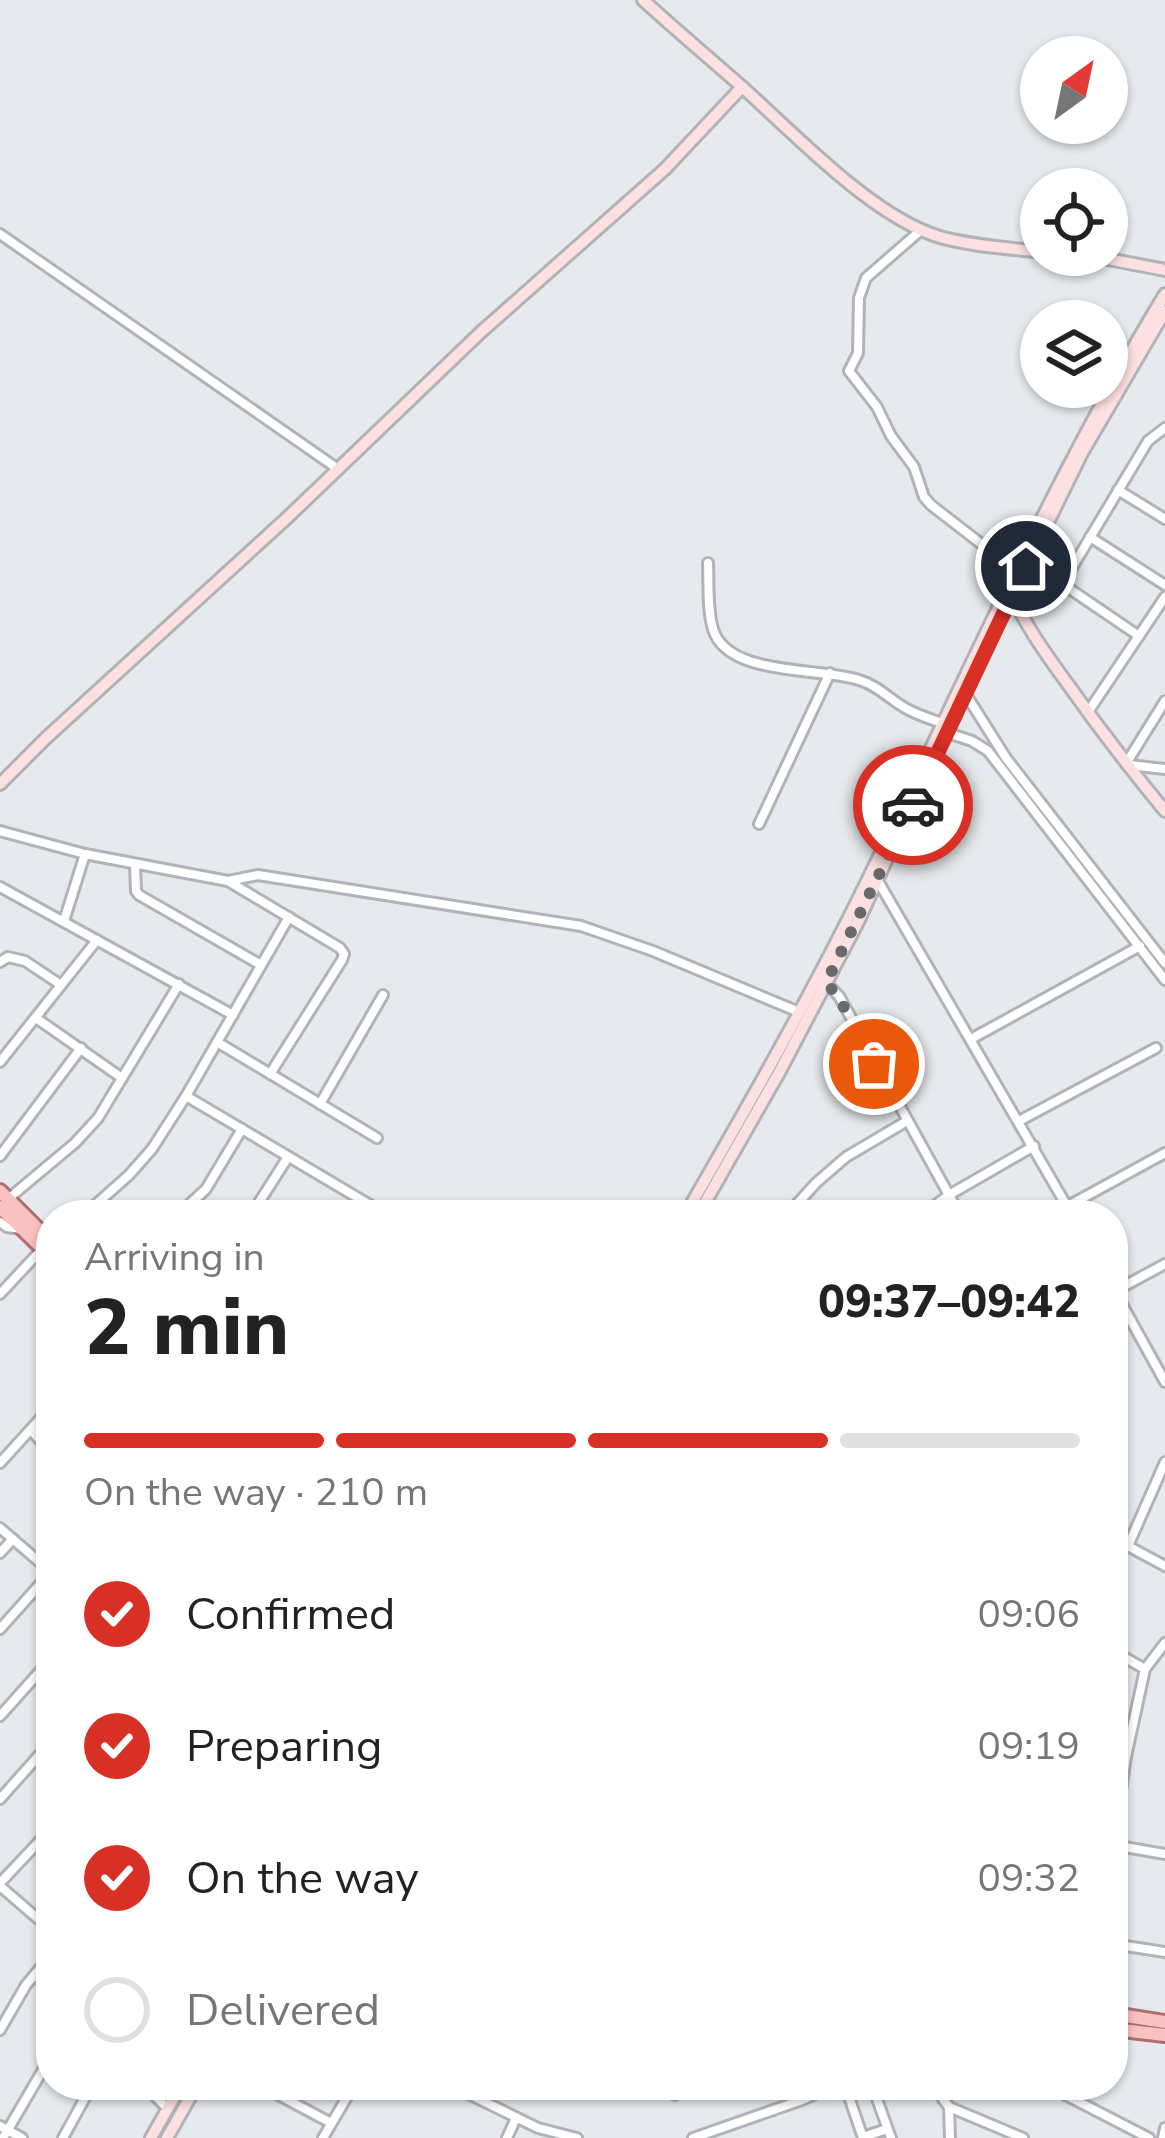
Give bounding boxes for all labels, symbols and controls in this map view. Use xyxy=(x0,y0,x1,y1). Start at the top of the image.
north arrow xyxy=(1020,36,1128,144)
map controls xyxy=(1020,36,1128,408)
button: locate xyxy=(1020,168,1128,276)
button: layers xyxy=(1020,300,1128,408)
pin xyxy=(975,515,1077,617)
icon: home xyxy=(993,533,1059,599)
courier xyxy=(853,745,973,865)
icon: car xyxy=(880,772,946,838)
pin xyxy=(823,1013,925,1115)
icon: bag xyxy=(841,1031,907,1097)
text: Arriving in xyxy=(84,1231,265,1284)
text: 09:37–09:42 xyxy=(818,1272,1080,1333)
text: 2 min xyxy=(84,1275,289,1382)
text: On the way · 210 m xyxy=(84,1466,428,1519)
icon: check xyxy=(84,1581,150,1647)
text: Confirmed xyxy=(186,1584,395,1645)
text: 09:06 xyxy=(978,1588,1080,1641)
icon: check xyxy=(84,1713,150,1779)
text: Preparing xyxy=(186,1716,382,1777)
text: 09:19 xyxy=(978,1720,1080,1773)
icon: check xyxy=(84,1845,150,1911)
text: On the way xyxy=(186,1848,419,1909)
text: 09:32 xyxy=(978,1852,1080,1905)
text: Delivered xyxy=(186,1980,380,2041)

